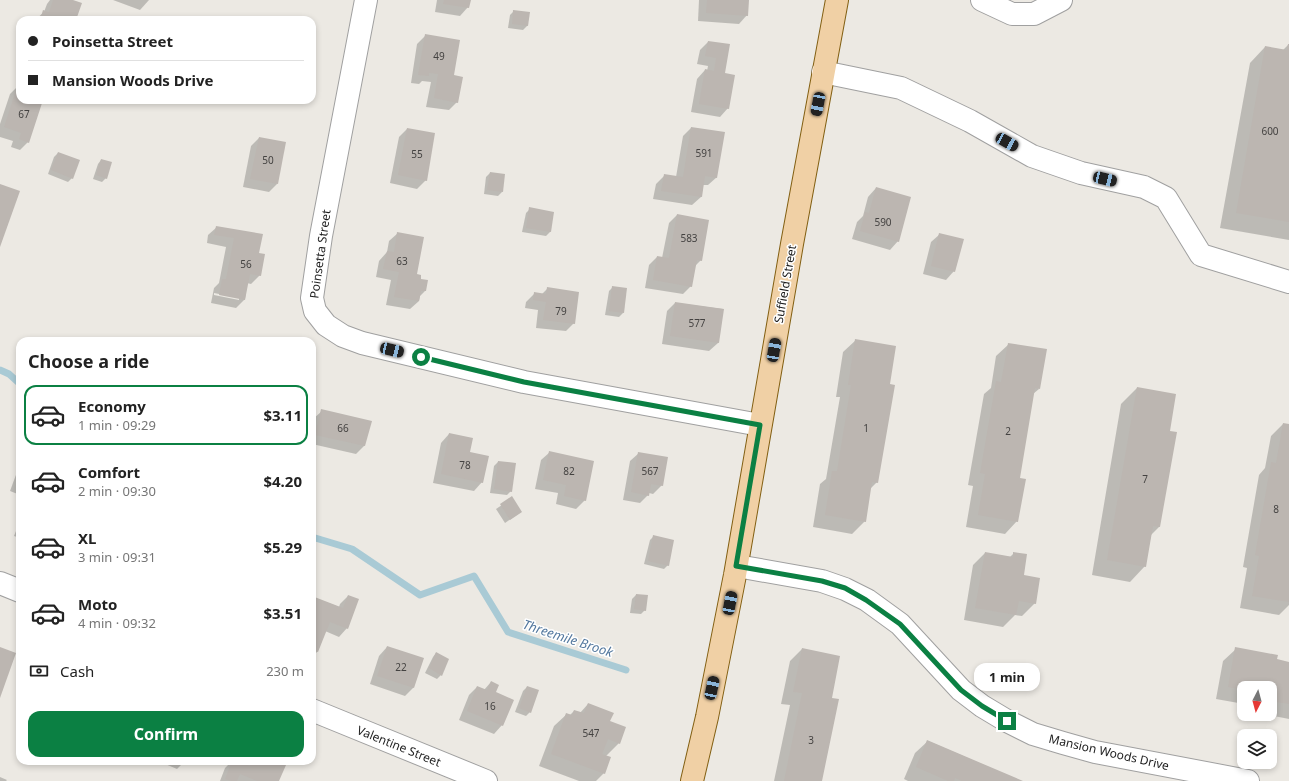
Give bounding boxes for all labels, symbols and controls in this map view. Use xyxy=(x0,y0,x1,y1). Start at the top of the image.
text: Poinsetta Street xyxy=(52,31,173,51)
house number: 49 xyxy=(433,49,445,63)
text: Mansion Woods Drive xyxy=(52,70,213,90)
car xyxy=(810,91,826,117)
house number: 67 xyxy=(18,107,30,121)
house number: 600 xyxy=(1261,124,1279,138)
car xyxy=(994,131,1020,153)
house number: 591 xyxy=(695,146,713,160)
house number: 55 xyxy=(411,147,423,161)
house number: 50 xyxy=(262,153,274,167)
car xyxy=(1092,170,1118,188)
street label: Poinsetta Street xyxy=(305,208,335,300)
house number: 590 xyxy=(874,215,892,229)
house number: 583 xyxy=(680,231,698,245)
street label: Suffield Street xyxy=(770,243,800,324)
house number: 63 xyxy=(396,254,408,268)
house number: 56 xyxy=(240,257,252,271)
house number: 79 xyxy=(555,304,567,318)
house number: 577 xyxy=(688,316,706,330)
car xyxy=(766,337,782,363)
car xyxy=(379,341,405,359)
route start xyxy=(412,348,430,366)
text: Choose a ride xyxy=(28,349,149,373)
text: Economy xyxy=(78,396,146,416)
icon: car xyxy=(30,397,66,433)
text: $3.11 xyxy=(263,405,302,425)
text: 1 min · 09:29 xyxy=(78,416,156,434)
house number: 66 xyxy=(337,421,349,435)
house number: 1 xyxy=(863,421,869,435)
house number: 2 xyxy=(1005,424,1011,438)
house number: 78 xyxy=(459,458,471,472)
text: Comfort xyxy=(78,462,140,482)
icon: car xyxy=(30,463,66,499)
house number: 82 xyxy=(563,464,575,478)
house number: 567 xyxy=(641,464,659,478)
text: $4.20 xyxy=(263,471,302,491)
house number: 7 xyxy=(1142,472,1148,486)
text: 2 min · 09:30 xyxy=(78,482,156,500)
house number: 8 xyxy=(1273,502,1279,516)
text: XL xyxy=(78,528,96,548)
icon: car xyxy=(30,529,66,565)
text: $5.29 xyxy=(263,537,302,557)
text: 3 min · 09:31 xyxy=(78,548,156,566)
car xyxy=(722,590,738,616)
text: Moto xyxy=(78,594,117,614)
icon: car xyxy=(30,595,66,631)
text: $3.51 xyxy=(263,603,302,623)
text: 4 min · 09:32 xyxy=(78,614,156,632)
water label: Threemile Brook xyxy=(521,615,616,661)
icon: cash xyxy=(28,660,50,682)
house number: 22 xyxy=(395,660,407,674)
text: Cash xyxy=(60,661,94,681)
text: 230 m xyxy=(266,662,304,680)
callout: 1 min xyxy=(974,663,1040,691)
text: 1 min xyxy=(989,668,1025,686)
car xyxy=(704,675,720,701)
north arrow xyxy=(1237,681,1277,721)
map controls xyxy=(1237,681,1277,769)
house number: 16 xyxy=(484,699,496,713)
button: Confirm xyxy=(28,711,304,757)
route end xyxy=(998,712,1016,730)
street label: Valentine Street xyxy=(354,721,444,771)
house number: 547 xyxy=(582,726,600,740)
button: layers xyxy=(1237,729,1277,769)
street label: Mansion Woods Drive xyxy=(1047,730,1171,774)
house number: 3 xyxy=(808,733,814,747)

